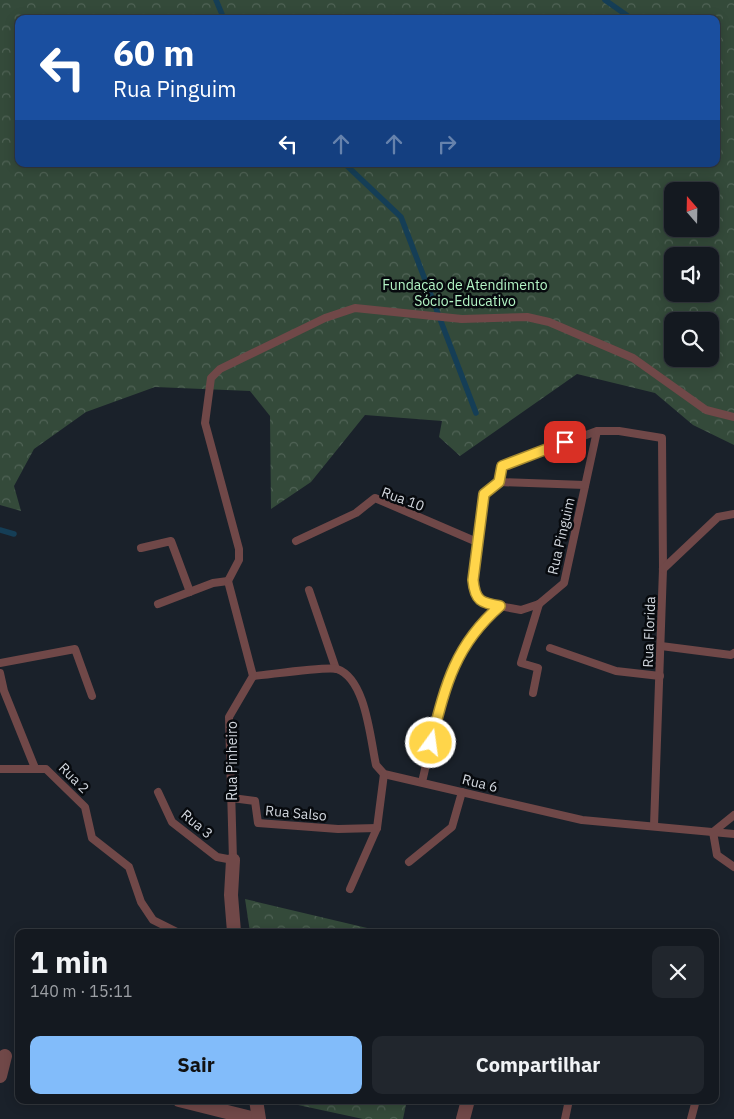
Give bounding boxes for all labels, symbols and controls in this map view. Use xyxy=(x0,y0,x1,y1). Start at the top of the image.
text: 60 m xyxy=(113,30,195,76)
icon: left xyxy=(30,35,95,100)
text: Rua Pinguim xyxy=(113,74,237,103)
icon: left xyxy=(274,130,302,158)
icon: ahead xyxy=(327,130,355,158)
icon: ahead xyxy=(380,130,408,158)
icon: right xyxy=(433,130,461,158)
north arrow xyxy=(664,182,719,238)
map controls xyxy=(664,182,719,367)
button: sound xyxy=(664,247,719,302)
park label: Fundação de Atendimento Sócio-Educativo xyxy=(382,276,548,310)
button: search xyxy=(664,312,719,367)
pin xyxy=(544,421,586,463)
icon: arrive xyxy=(551,428,579,456)
street label: Rua 10 xyxy=(379,483,427,515)
street label: Rua Pinguim xyxy=(543,496,579,576)
street label: Rua Florida xyxy=(639,595,659,668)
position arrow xyxy=(404,716,456,768)
street label: Rua Pinheiro xyxy=(223,721,241,801)
street label: Rua 2 xyxy=(55,759,93,797)
street label: Rua 6 xyxy=(460,770,500,796)
street label: Rua Salso xyxy=(264,801,328,825)
street label: Rua 3 xyxy=(177,806,217,842)
text: 1 min xyxy=(30,942,108,981)
button: close xyxy=(652,946,704,998)
text: 140 m · 15:11 xyxy=(30,981,132,1001)
button: Sair xyxy=(30,1036,362,1094)
button: Compartilhar xyxy=(372,1036,704,1094)

